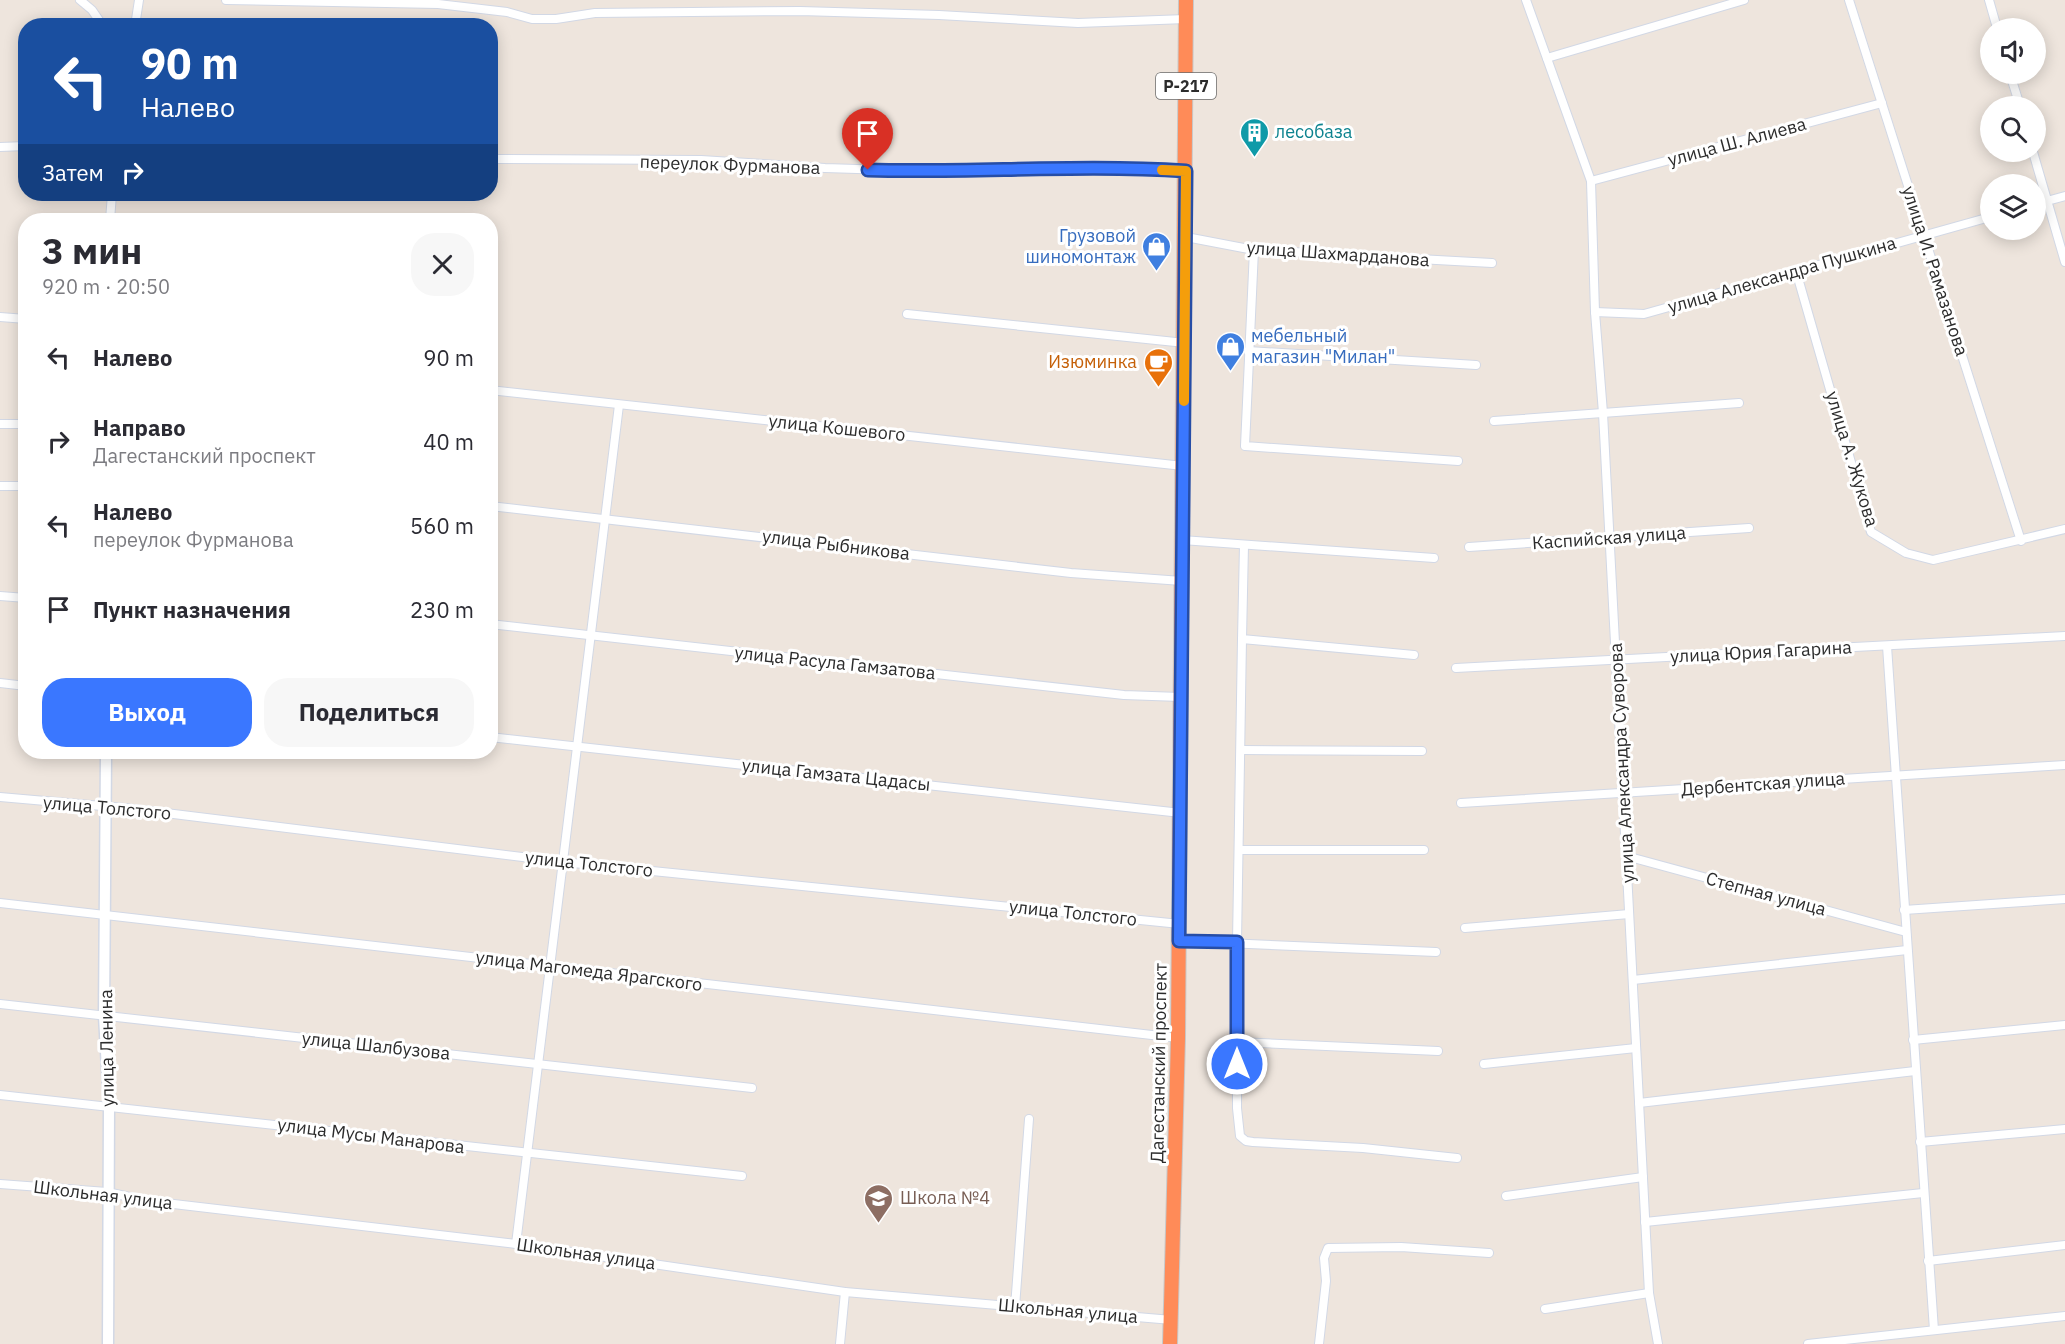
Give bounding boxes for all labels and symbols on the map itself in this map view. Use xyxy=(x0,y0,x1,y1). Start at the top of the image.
road number: Р-217 xyxy=(1156,73,1216,99)
pin xyxy=(842,108,893,170)
street label: улица Ш. Алиева xyxy=(1665,112,1809,171)
building icon: лесобаза xyxy=(1238,116,1270,158)
place label: лесобаза xyxy=(1275,120,1353,143)
street label: переулок Фурманова xyxy=(639,150,821,179)
street label: улица И. Рамазанова xyxy=(1897,183,1974,359)
place label: Грузовой шиномонтаж xyxy=(1025,224,1136,268)
shop icon: Грузовой шиномонтаж xyxy=(1141,230,1173,272)
street label: улица Александра Пушкина xyxy=(1665,231,1899,318)
street label: улица Шахмарданова xyxy=(1246,236,1431,271)
place label: мебельный магазин "Милан" xyxy=(1251,324,1395,368)
shop icon: мебельный магазин "Милан" xyxy=(1214,330,1246,372)
cafe icon: Изюминка xyxy=(1142,346,1174,388)
place label: Изюминка xyxy=(1048,350,1137,373)
street label: улица А. Жукова xyxy=(1821,388,1884,530)
street label: улица Кошевого xyxy=(767,409,907,446)
street label: Каспийская улица xyxy=(1531,521,1687,554)
street label: улица Рыбникова xyxy=(761,524,912,565)
street label: улица Юрия Гагарина xyxy=(1670,635,1853,668)
street label: улица Расула Гамзатова xyxy=(733,641,937,685)
street label: улица Александра Суворова xyxy=(1604,642,1639,884)
street label: улица Гамзата Цадасы xyxy=(741,753,932,796)
street label: Дербентская улица xyxy=(1680,766,1846,801)
street label: улица Толстого xyxy=(42,790,172,825)
street label: улица Толстого xyxy=(524,845,654,882)
street label: Степная улица xyxy=(1703,866,1829,921)
street label: улица Толстого xyxy=(1008,894,1138,931)
street label: улица Магомеда Ярагского xyxy=(474,945,704,996)
street label: Дагестанский проспект xyxy=(1145,962,1172,1163)
street label: улица Ленина xyxy=(94,989,119,1107)
street label: улица Шалбузова xyxy=(301,1026,452,1065)
position arrow xyxy=(1205,1032,1269,1096)
street label: улица Мусы Манарова xyxy=(276,1113,466,1158)
street label: Школьная улица xyxy=(32,1175,174,1215)
school or university icon: Школа №4 xyxy=(863,1182,895,1224)
place label: Школа №4 xyxy=(900,1186,990,1209)
street label: Школьная улица xyxy=(515,1232,658,1275)
street label: Школьная улица xyxy=(997,1293,1139,1328)

